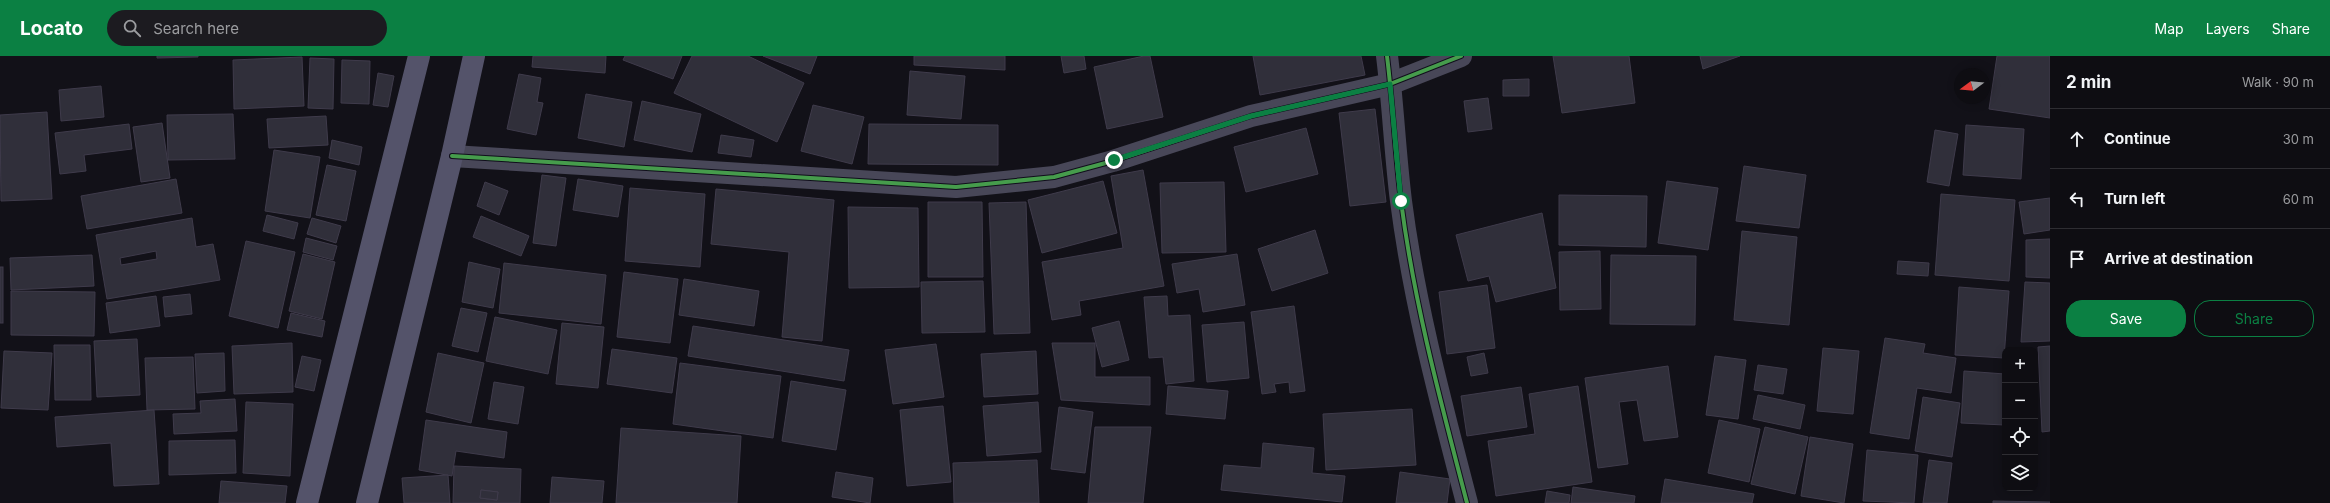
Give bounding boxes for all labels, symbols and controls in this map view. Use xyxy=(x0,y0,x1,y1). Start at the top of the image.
search box xyxy=(107,10,387,46)
text: Locato xyxy=(20,17,83,40)
icon: search xyxy=(121,17,143,39)
text: Search here xyxy=(153,19,239,38)
text: Map xyxy=(2155,20,2184,37)
text: Layers xyxy=(2206,20,2250,37)
text: Share xyxy=(2272,20,2310,37)
north arrow xyxy=(1954,68,1990,104)
text: 2 min xyxy=(2066,72,2111,92)
text: Walk · 90 m xyxy=(2242,74,2314,90)
icon: ahead xyxy=(2066,128,2088,150)
text: Continue xyxy=(2104,129,2171,148)
text: 30 m xyxy=(2283,131,2314,147)
route end xyxy=(1105,151,1123,169)
icon: left xyxy=(2066,188,2088,210)
text: Turn left xyxy=(2104,189,2165,208)
text: 60 m xyxy=(2283,191,2314,207)
route start xyxy=(1392,192,1410,210)
icon: arrive xyxy=(2066,248,2088,270)
text: Arrive at destination xyxy=(2104,249,2253,268)
button: Save xyxy=(2066,300,2186,337)
button: Share xyxy=(2194,300,2314,337)
map controls xyxy=(2002,347,2038,491)
button: + xyxy=(2002,347,2038,383)
button: − xyxy=(2002,383,2038,419)
button: locate xyxy=(2002,419,2038,455)
button: layers xyxy=(2002,455,2038,491)

